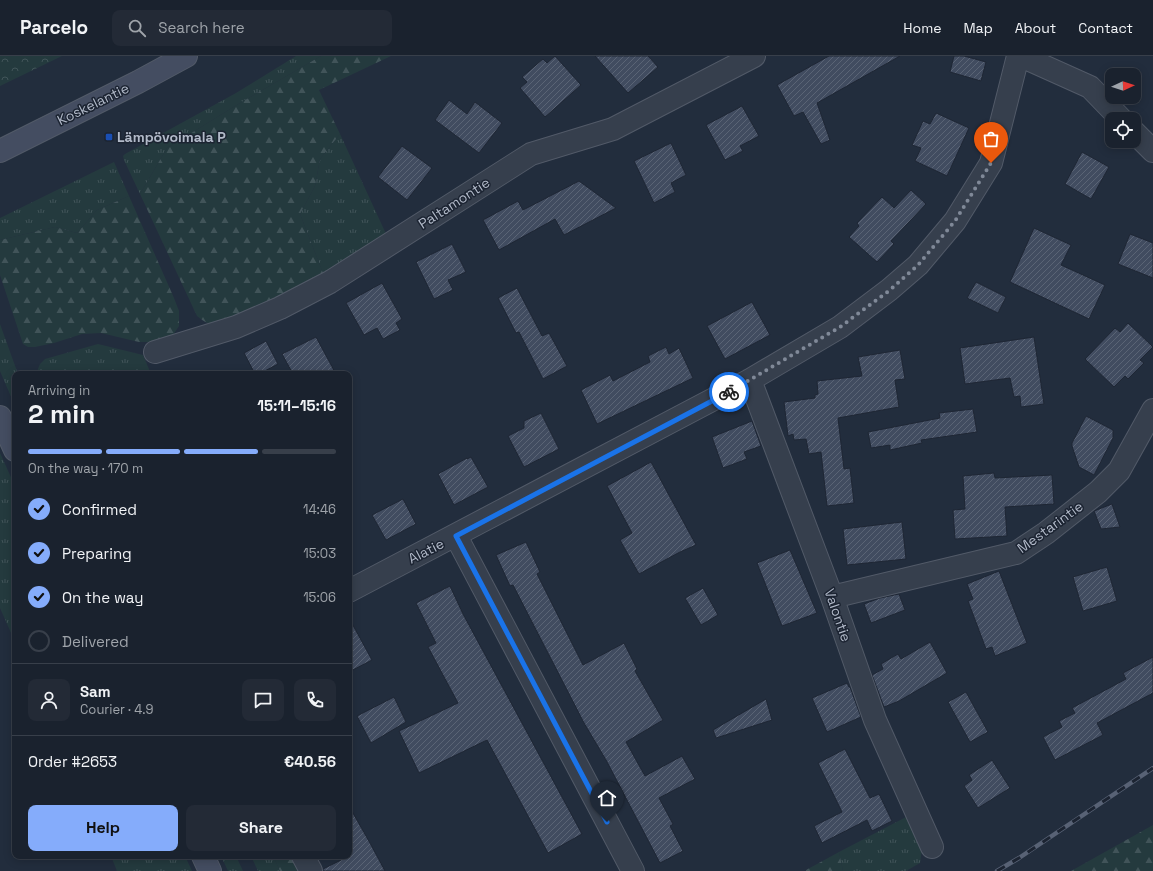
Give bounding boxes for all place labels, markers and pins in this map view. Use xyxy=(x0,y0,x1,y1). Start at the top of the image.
pin xyxy=(974,122,1008,163)
place label: Lämpövoimala P xyxy=(117,128,226,146)
marker: Lämpövoimala P xyxy=(104,132,114,142)
pin xyxy=(590,781,624,822)

